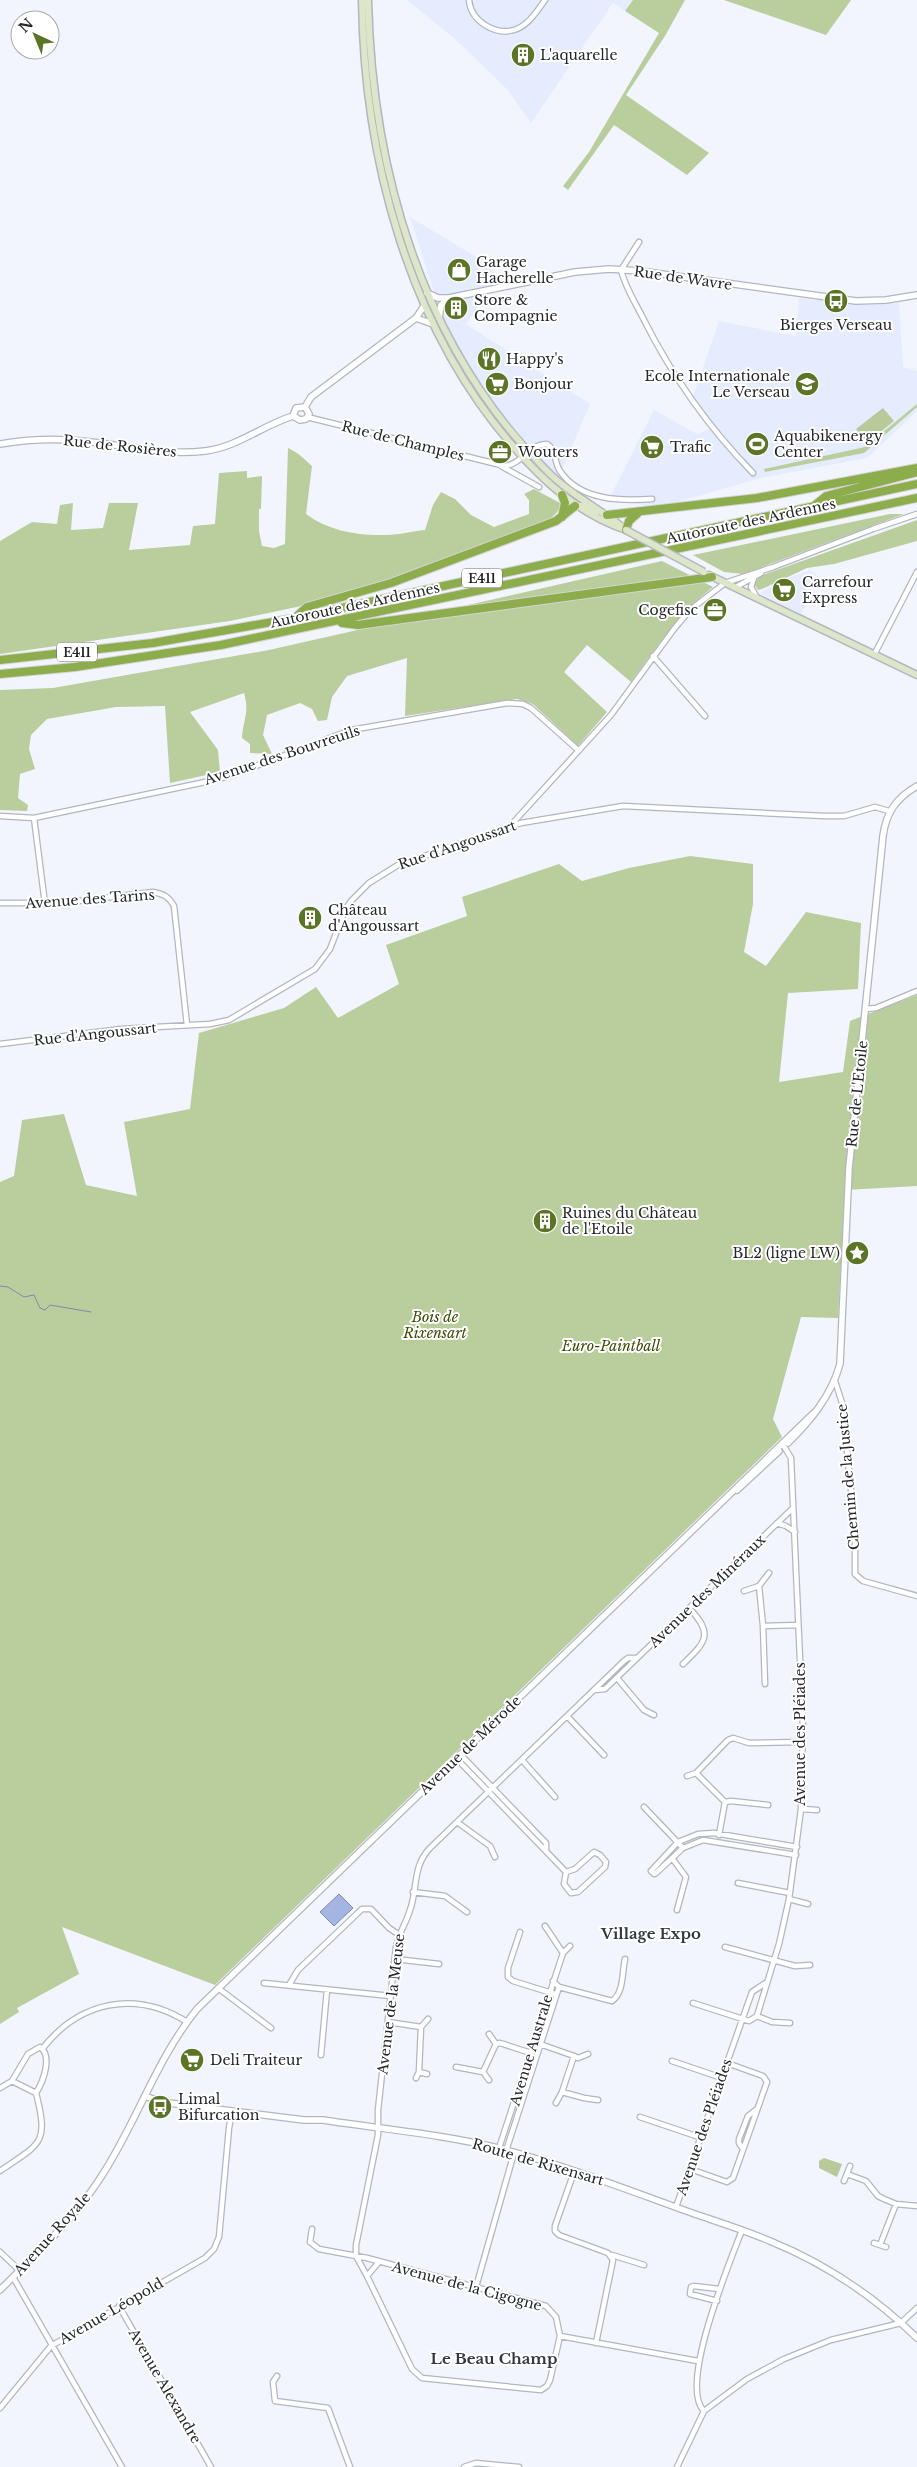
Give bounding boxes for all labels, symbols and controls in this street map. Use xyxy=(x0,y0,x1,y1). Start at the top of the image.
north arrow xyxy=(10,10,60,60)
text: N xyxy=(15,15,37,37)
building icon: L'aquarelle xyxy=(510,42,536,68)
place label: L'aquarelle xyxy=(540,46,617,64)
place label: Garage Hacherelle xyxy=(476,253,554,287)
shop icon: Garage Hacherelle xyxy=(446,257,472,283)
street label: Rue de Wavre xyxy=(633,262,733,294)
bus stop icon: Bierges Verseau xyxy=(823,288,849,314)
place label: Store & Compagnie xyxy=(474,291,558,325)
building icon: Store & Compagnie xyxy=(443,295,469,321)
place label: Bierges Verseau xyxy=(780,316,893,334)
restaurant icon: Happy's xyxy=(476,346,502,372)
place label: Happy's xyxy=(506,350,564,368)
place label: Ecole Internationale Le Verseau xyxy=(645,367,791,401)
supermarket icon: Bonjour xyxy=(484,371,510,397)
school or university icon: Ecole Internationale Le Verseau xyxy=(794,371,820,397)
place label: Bonjour xyxy=(514,375,573,393)
street label: Rue de Champles xyxy=(340,417,466,465)
place label: Aquabikenergy Center xyxy=(773,427,883,461)
street label: Rue de Rosières xyxy=(62,431,178,461)
sports icon: Aquabikenergy Center xyxy=(744,431,770,457)
supermarket icon: Trafic xyxy=(639,434,665,460)
place label: Trafic xyxy=(670,438,712,456)
office icon: Wouters xyxy=(487,439,513,465)
place label: Wouters xyxy=(517,443,578,461)
street label: Autoroute des Ardennes xyxy=(664,494,837,548)
road number: E411 xyxy=(462,568,502,588)
place label: Carrefour Express xyxy=(802,573,873,607)
supermarket icon: Carrefour Express xyxy=(771,577,797,603)
street label: Autoroute des Ardennes xyxy=(268,578,441,632)
office icon: Cogefisc xyxy=(702,597,728,623)
place label: Cogefisc xyxy=(638,601,698,619)
road number: E411 xyxy=(57,642,97,662)
street label: Avenue des Bouvreuils xyxy=(201,721,362,789)
street label: Rue d'Angoussart xyxy=(396,816,519,874)
street label: Avenue des Tarins xyxy=(24,885,155,913)
place label: Château d'Angoussart xyxy=(328,901,420,935)
building icon: Château d'Angoussart xyxy=(297,905,323,931)
street label: Rue d'Angoussart xyxy=(33,1019,158,1049)
street label: Rue de L'Etoile xyxy=(842,1039,872,1149)
place label: Ruines du Château de l'Etoile xyxy=(562,1204,698,1238)
building icon: Ruines du Château de l'Etoile xyxy=(532,1208,558,1234)
place icon: BL2 (ligne LW) xyxy=(844,1240,870,1266)
place label: BL2 (ligne LW) xyxy=(732,1244,840,1262)
park label: Bois de Rixensart xyxy=(402,1308,468,1342)
park label: Euro-Paintball xyxy=(561,1337,661,1355)
street label: Chemin de la Justice xyxy=(833,1403,863,1551)
street label: Avenue des Minéraux xyxy=(644,1530,769,1652)
street label: Avenue des Pléiades xyxy=(791,1662,809,1807)
street label: Avenue de Mérode xyxy=(415,1692,525,1799)
district label: Village Expo xyxy=(600,1924,701,1943)
street label: Avenue de la Meuse xyxy=(373,1933,409,2076)
street label: Avenue Australe xyxy=(505,1992,556,2109)
supermarket icon: Deli Traiteur xyxy=(179,2047,205,2073)
place label: Deli Traiteur xyxy=(210,2051,302,2069)
street label: Avenue des Pléiades xyxy=(672,2056,736,2199)
place label: Limal Bifurcation xyxy=(178,2090,260,2124)
bus stop icon: Limal Bifurcation xyxy=(147,2094,173,2120)
street label: Route de Rixensart xyxy=(470,2135,607,2190)
street label: Avenue Royale xyxy=(9,2189,94,2280)
street label: Avenue de la Cigogne xyxy=(389,2257,544,2315)
street label: Avenue Léopold xyxy=(55,2274,167,2349)
street label: Avenue Alexandre xyxy=(124,2324,205,2447)
district label: Le Beau Champ xyxy=(431,2349,557,2368)

